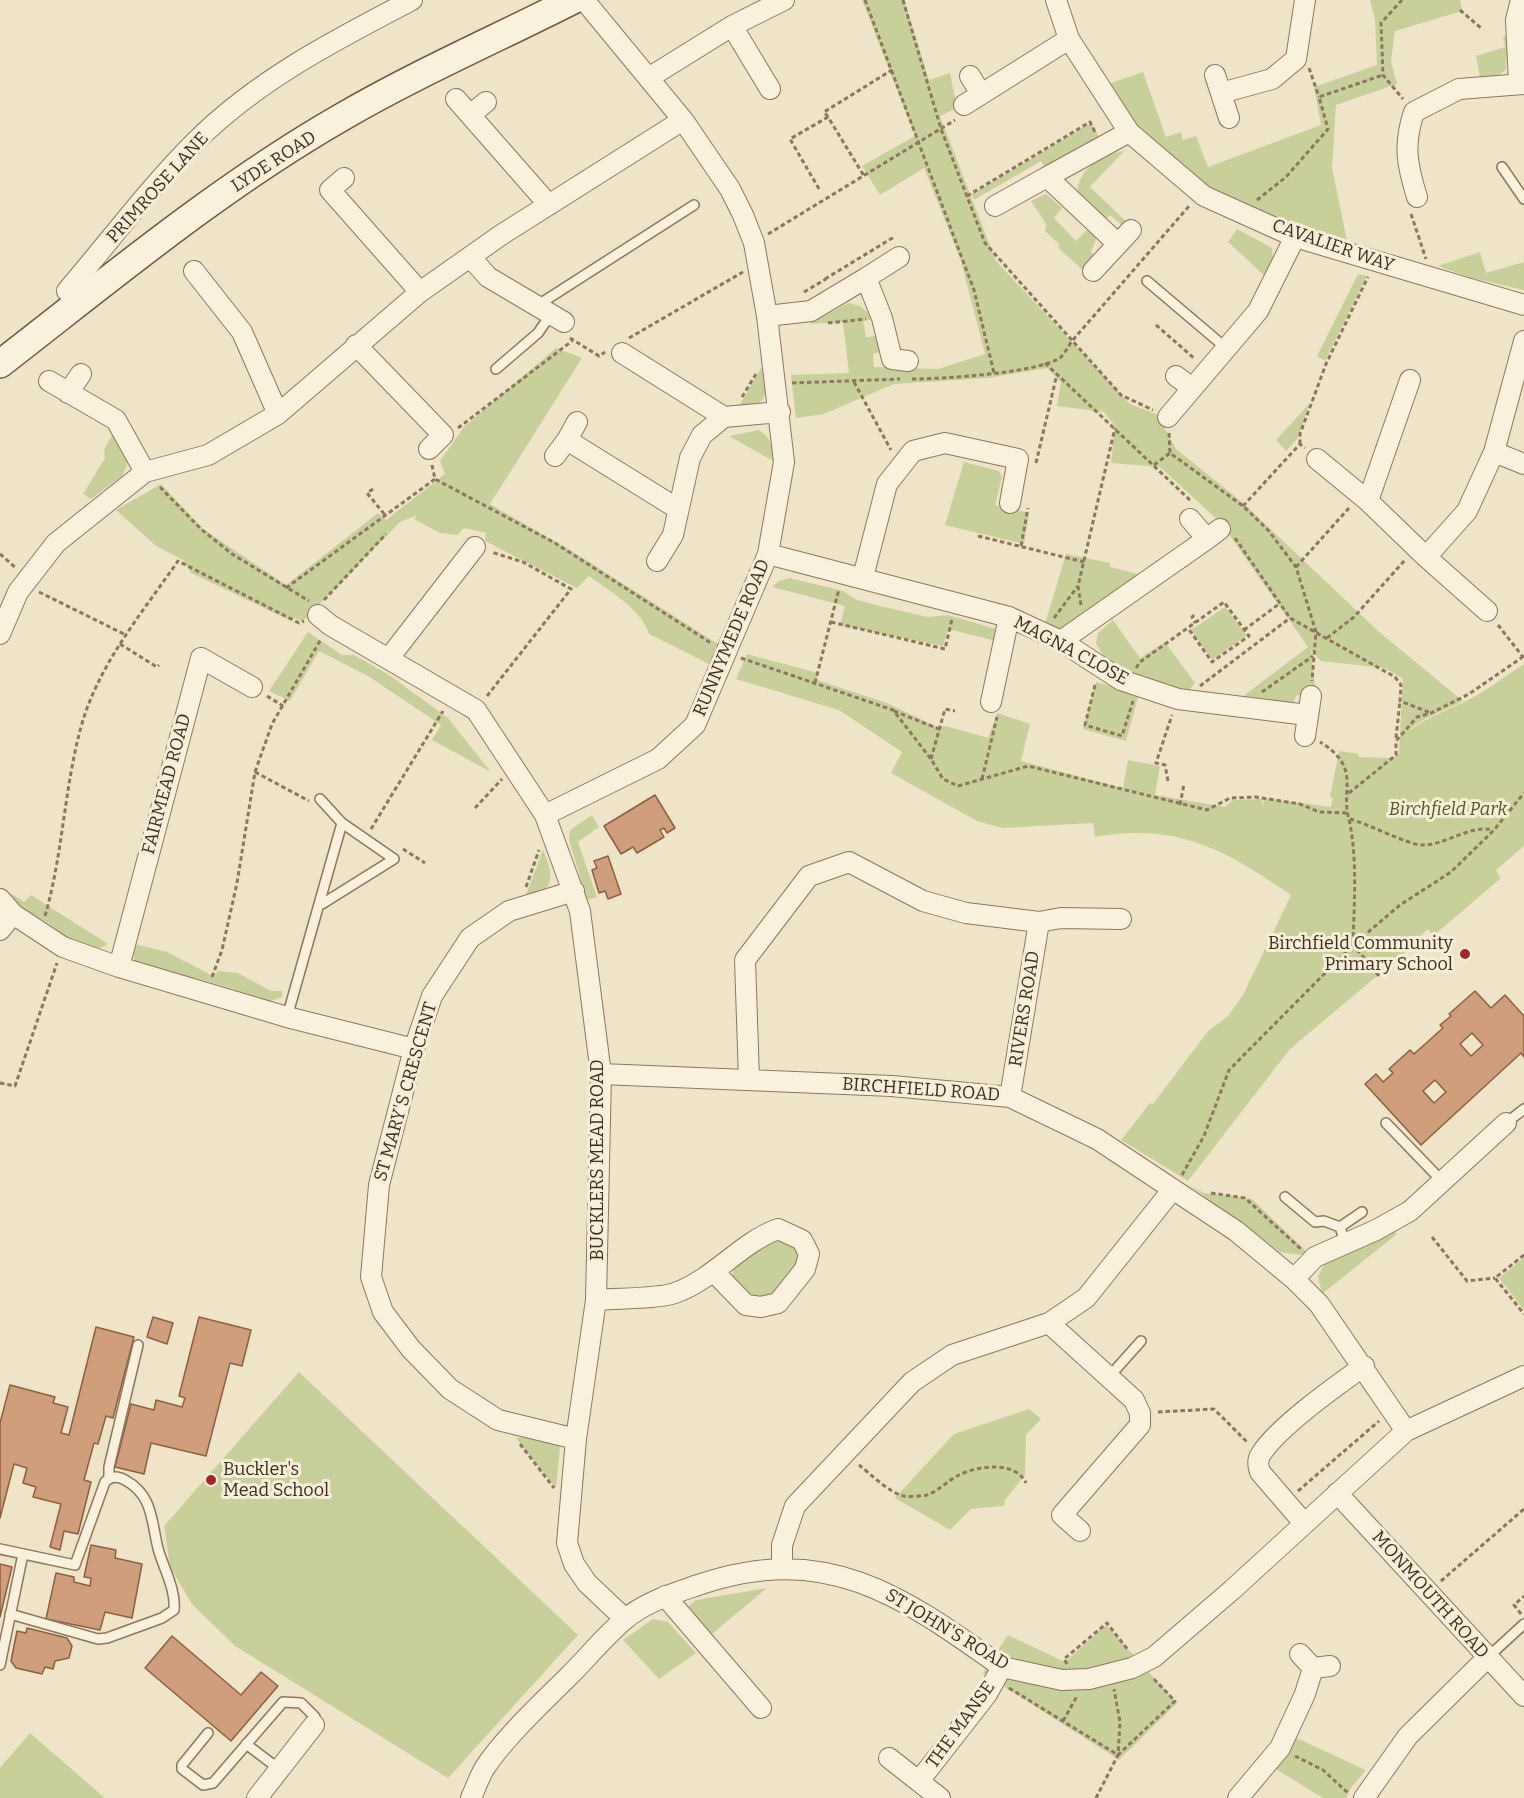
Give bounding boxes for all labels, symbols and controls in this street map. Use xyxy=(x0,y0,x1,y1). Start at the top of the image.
street label: LYDE ROAD xyxy=(228,127,320,197)
street label: PRIMROSE LANE xyxy=(102,128,214,248)
street label: CAVALIER WAY xyxy=(1269,215,1397,277)
street label: RUNNYMEDE ROAD xyxy=(689,556,775,720)
street label: MAGNA CLOSE xyxy=(1010,612,1132,690)
street label: FAIRMEAD ROAD xyxy=(138,711,196,857)
park label: Birchfield Park xyxy=(1389,799,1507,821)
place label: Birchfield Community Primary School xyxy=(1268,933,1453,976)
marker: Birchfield Community Primary School xyxy=(1458,947,1472,961)
street label: RIVERS ROAD xyxy=(1005,950,1045,1068)
street label: ST MARY'S CRESCENT xyxy=(370,1000,442,1184)
street label: BUCKLERS MEAD ROAD xyxy=(587,1059,609,1261)
street label: BIRCHFIELD ROAD xyxy=(841,1074,1001,1106)
place label: Buckler's Mead School xyxy=(223,1459,329,1502)
marker: Buckler's Mead School xyxy=(204,1473,218,1487)
street label: MONMOUTH ROAD xyxy=(1367,1527,1493,1663)
street label: ST JOHN'S ROAD xyxy=(881,1585,1013,1675)
street label: THE MANSE xyxy=(922,1677,1000,1773)

